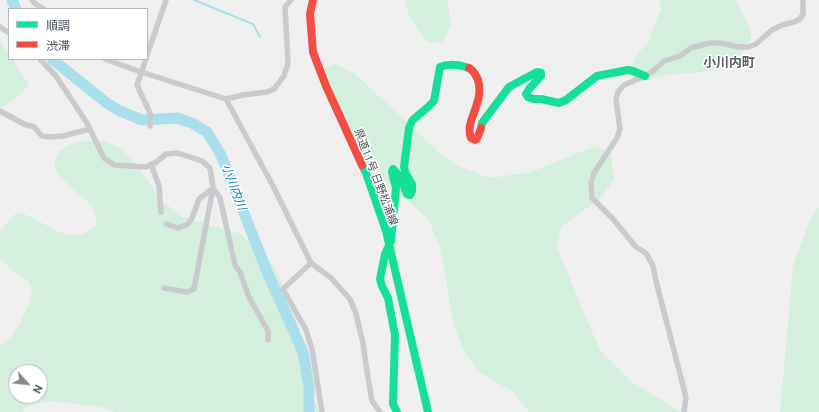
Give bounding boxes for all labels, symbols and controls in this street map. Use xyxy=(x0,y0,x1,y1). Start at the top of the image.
legend xyxy=(8,8,148,60)
text: 順調 xyxy=(46,19,70,32)
text: 渋滞 xyxy=(46,39,70,52)
district label: 小川内町 xyxy=(703,55,755,71)
street label: 県道11号 日野松浦線 xyxy=(351,127,401,227)
water label: 小川内川 xyxy=(219,162,249,212)
north arrow xyxy=(8,364,48,404)
text: N xyxy=(31,383,45,395)

